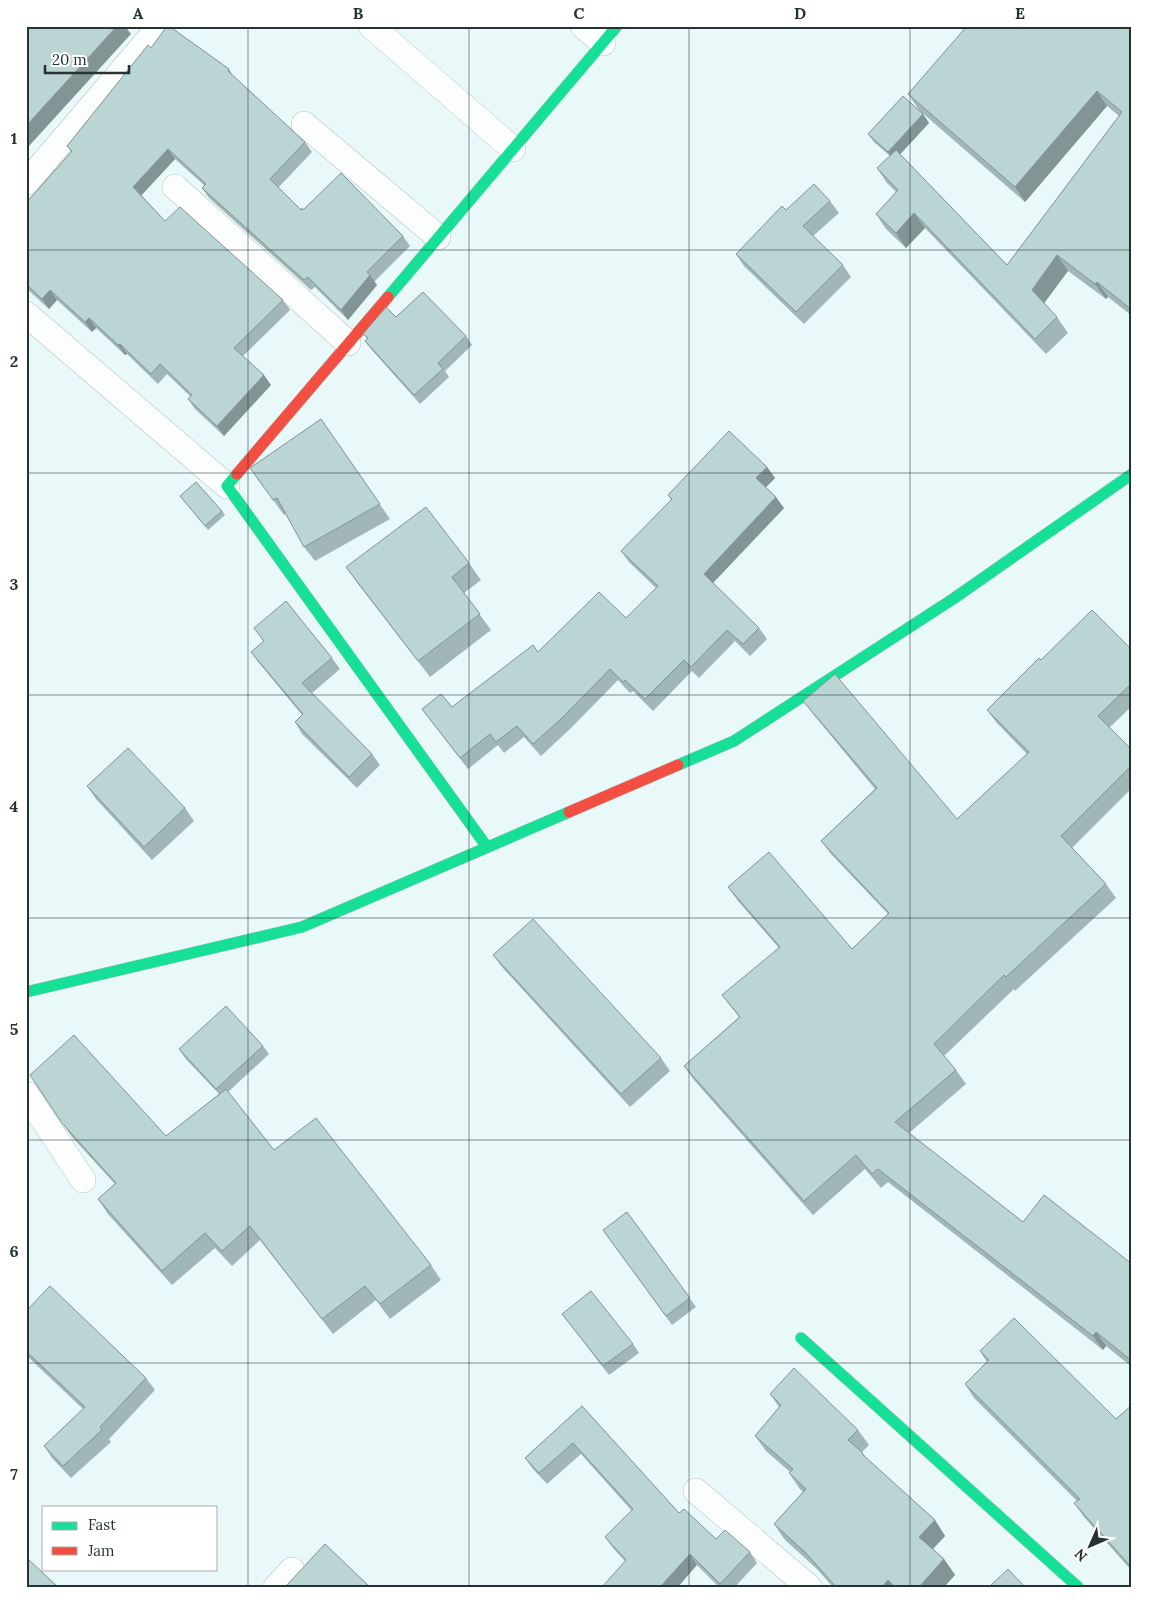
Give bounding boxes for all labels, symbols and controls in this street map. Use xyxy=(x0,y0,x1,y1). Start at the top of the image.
text: A xyxy=(133,3,144,23)
text: B xyxy=(353,3,364,23)
text: C xyxy=(573,3,585,23)
text: D xyxy=(794,3,806,23)
text: E xyxy=(1015,3,1025,23)
scale bar xyxy=(45,42,129,74)
text: 20 m xyxy=(52,50,87,69)
text: 1 xyxy=(11,128,17,148)
text: 2 xyxy=(10,351,18,371)
text: 3 xyxy=(10,574,19,594)
text: 4 xyxy=(10,796,19,816)
text: 5 xyxy=(10,1019,19,1039)
text: 6 xyxy=(9,1241,19,1261)
text: 7 xyxy=(10,1464,18,1484)
legend xyxy=(42,1506,218,1570)
text: Fast xyxy=(88,1515,116,1534)
north arrow xyxy=(1066,1520,1116,1570)
text: Jam xyxy=(87,1541,115,1560)
text: N xyxy=(1070,1545,1091,1565)

